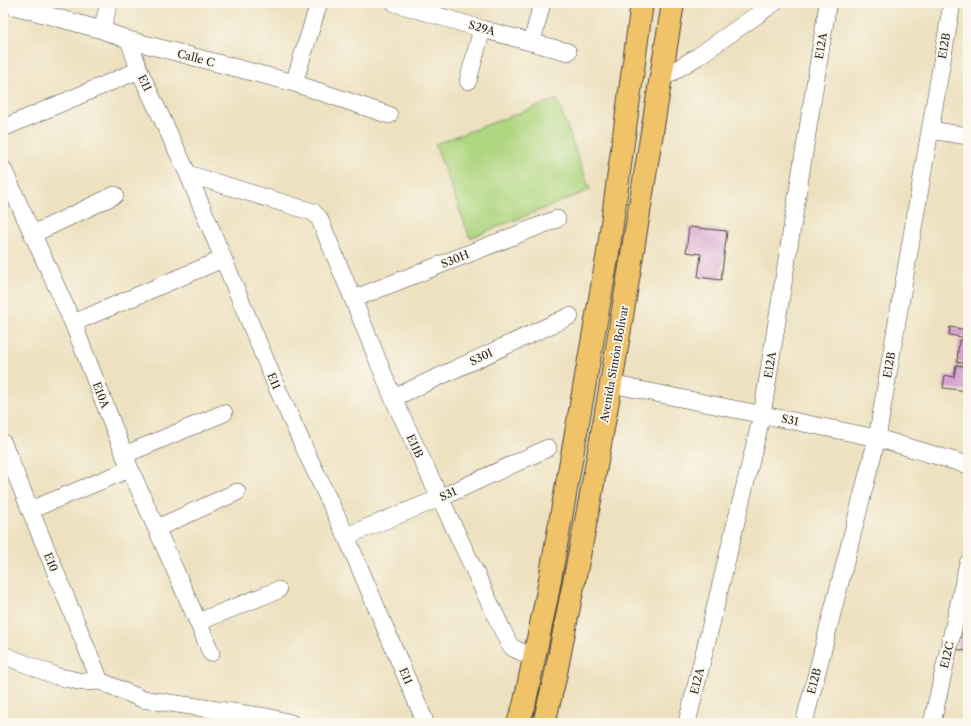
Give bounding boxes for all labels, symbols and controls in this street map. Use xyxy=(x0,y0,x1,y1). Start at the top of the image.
street label: S29A xyxy=(467,18,498,39)
street label: E12A xyxy=(812,31,830,60)
street label: E12B xyxy=(935,32,953,60)
street label: Calle C xyxy=(176,46,216,70)
street label: E11 xyxy=(135,72,155,94)
street label: S30H xyxy=(439,247,471,271)
street label: Avenida Simón Bolívar xyxy=(597,304,631,425)
street label: S30I xyxy=(467,346,495,368)
street label: E12A xyxy=(761,350,779,379)
street label: E12B xyxy=(880,351,898,379)
street label: E11 xyxy=(264,371,284,392)
street label: E10A xyxy=(90,380,113,411)
street label: S31 xyxy=(780,411,800,429)
street label: E11B xyxy=(403,432,427,460)
street label: S31 xyxy=(437,484,459,504)
street label: E10 xyxy=(41,550,61,574)
street label: E12C xyxy=(937,640,957,670)
street label: E11 xyxy=(396,666,416,687)
street label: E12A xyxy=(687,666,707,696)
street label: E12B xyxy=(804,666,824,695)

